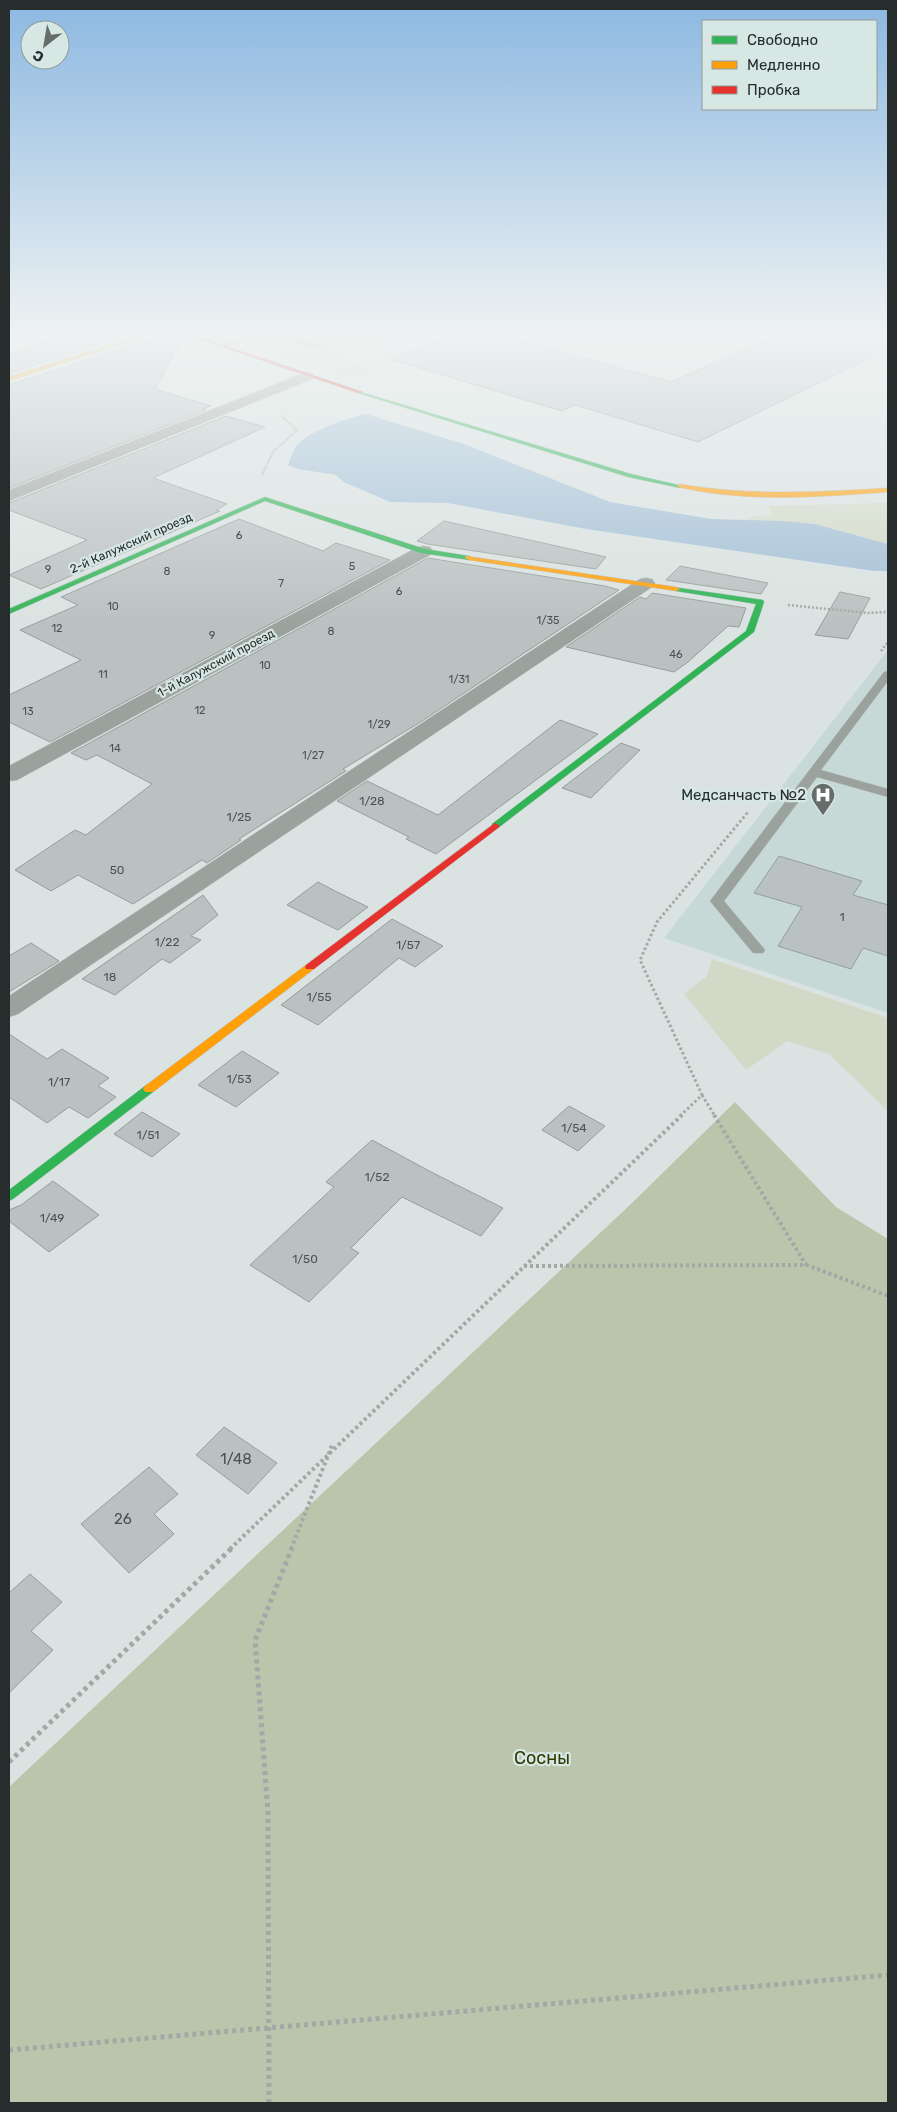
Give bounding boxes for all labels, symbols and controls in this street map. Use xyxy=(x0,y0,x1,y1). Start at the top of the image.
north arrow xyxy=(20,20,70,70)
legend xyxy=(702,20,877,110)
text: Свободно xyxy=(747,31,818,49)
text: С xyxy=(30,46,47,66)
text: Медленно xyxy=(747,56,820,74)
text: Пробка xyxy=(747,81,800,99)
street label: 2-й Калужский проезд xyxy=(68,510,194,576)
house number: 6 xyxy=(236,529,243,542)
house number: 5 xyxy=(349,560,356,573)
house number: 9 xyxy=(45,563,51,576)
house number: 8 xyxy=(164,565,171,578)
house number: 7 xyxy=(278,577,284,590)
house number: 6 xyxy=(396,585,403,598)
house number: 10 xyxy=(107,600,119,613)
house number: 1/35 xyxy=(536,614,560,627)
house number: 12 xyxy=(51,622,63,635)
house number: 8 xyxy=(328,625,335,638)
street label: 1-й Калужский проезд xyxy=(155,626,277,700)
house number: 9 xyxy=(209,629,215,642)
house number: 46 xyxy=(669,648,683,661)
house number: 10 xyxy=(259,659,271,672)
house number: 11 xyxy=(98,668,108,681)
house number: 1/31 xyxy=(448,673,470,686)
house number: 12 xyxy=(194,704,206,717)
house number: 13 xyxy=(22,705,34,718)
house number: 1/29 xyxy=(368,718,390,731)
house number: 14 xyxy=(109,742,121,755)
house number: 1/27 xyxy=(302,749,324,762)
hospital icon: Медсанчасть №2 xyxy=(810,782,836,816)
place label: Медсанчасть №2 xyxy=(681,786,806,804)
house number: 1/28 xyxy=(359,794,385,808)
house number: 1/25 xyxy=(227,810,251,824)
house number: 50 xyxy=(110,863,124,877)
house number: 1 xyxy=(839,910,845,924)
house number: 1/22 xyxy=(155,935,179,949)
house number: 1/57 xyxy=(396,938,420,952)
house number: 18 xyxy=(104,970,116,984)
house number: 1/55 xyxy=(306,990,332,1004)
house number: 1/53 xyxy=(226,1072,252,1086)
house number: 1/17 xyxy=(48,1075,70,1089)
house number: 1/54 xyxy=(561,1121,587,1135)
house number: 1/51 xyxy=(137,1128,159,1142)
house number: 1/52 xyxy=(364,1170,390,1184)
house number: 1/49 xyxy=(40,1211,64,1225)
house number: 1/50 xyxy=(292,1252,318,1266)
house number: 1/48 xyxy=(220,1450,252,1468)
house number: 26 xyxy=(114,1510,132,1528)
park label: Сосны xyxy=(514,1747,570,1769)

